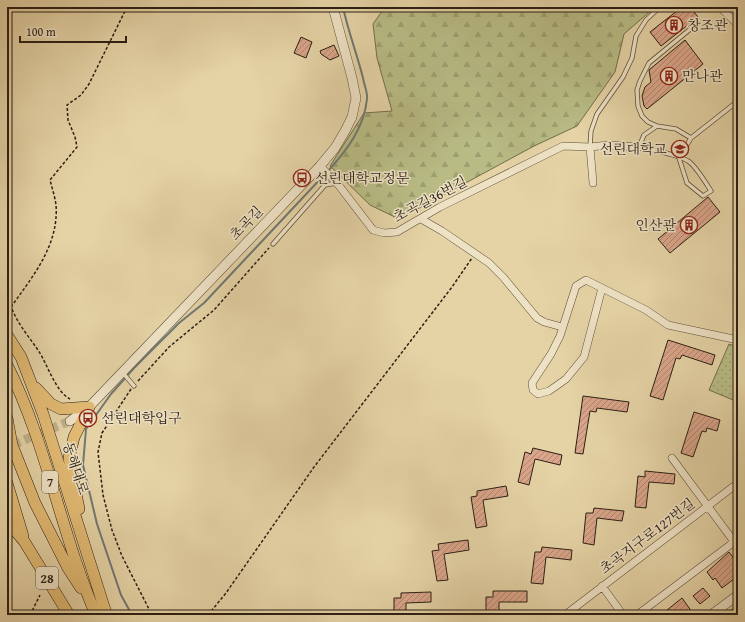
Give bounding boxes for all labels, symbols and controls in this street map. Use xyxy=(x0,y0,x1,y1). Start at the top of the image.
building icon: 창조관 xyxy=(664,15,684,35)
place label: 창조관 xyxy=(687,15,728,35)
scale bar xyxy=(20,18,126,44)
text: 100 m xyxy=(26,23,56,40)
building icon: 만나관 xyxy=(659,66,679,86)
place label: 만나관 xyxy=(682,66,723,86)
place label: 선린대학교 xyxy=(599,139,667,159)
school or university icon: 선린대학교 xyxy=(670,139,690,159)
bus stop icon: 선린대학교정문 xyxy=(292,168,312,188)
place label: 선린대학교정문 xyxy=(315,168,410,188)
street label: 초곡길36번길 xyxy=(389,171,471,227)
street label: 초곡길 xyxy=(225,201,267,245)
place label: 인산관 xyxy=(635,215,676,235)
building icon: 인산관 xyxy=(679,215,699,235)
bus stop icon: 선린대학입구 xyxy=(78,408,98,428)
place label: 선린대학입구 xyxy=(101,408,183,428)
street label: 동해대로 xyxy=(58,439,94,497)
road number: 7 xyxy=(42,471,58,493)
street label: 초곡지구로127번길 xyxy=(595,493,699,579)
road number: 28 xyxy=(36,567,58,589)

